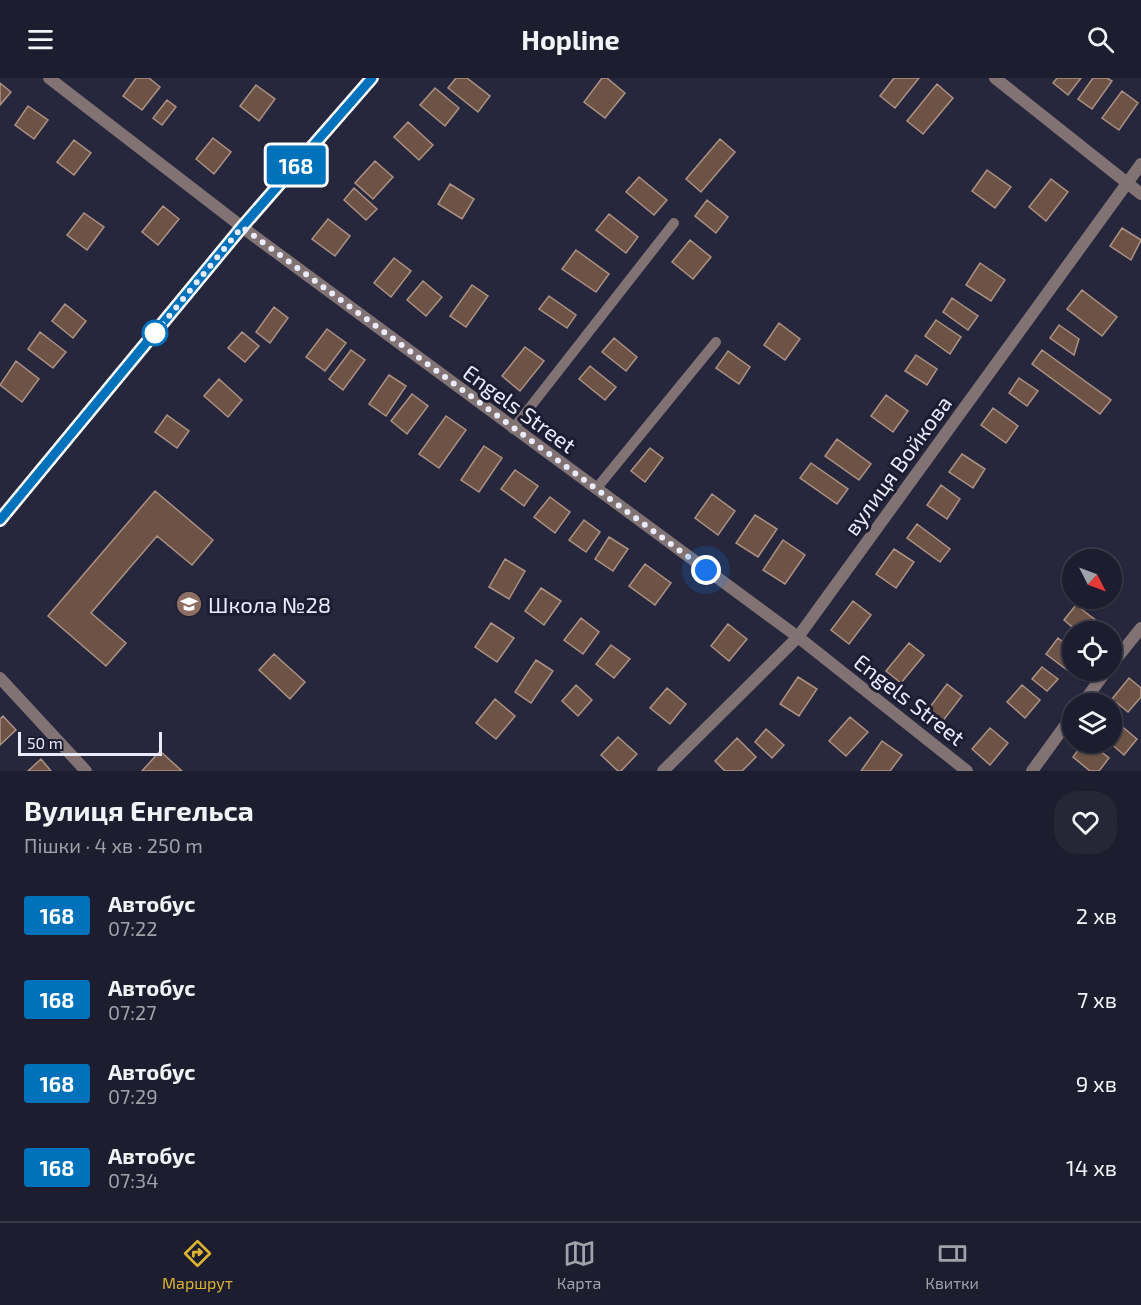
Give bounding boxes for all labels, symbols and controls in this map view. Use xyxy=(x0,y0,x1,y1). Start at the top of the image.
icon: menu xyxy=(24,23,57,56)
text: Hopline xyxy=(521,23,620,55)
icon: search xyxy=(1084,23,1117,56)
line badge: 168 xyxy=(262,146,330,184)
text: 168 xyxy=(279,153,313,178)
unlabelled marker xyxy=(142,320,168,346)
street label: Engels Street xyxy=(459,358,581,458)
street label: вулиця Войкова xyxy=(838,390,957,540)
north arrow xyxy=(1062,549,1122,609)
map controls xyxy=(1062,549,1122,753)
your location xyxy=(691,555,721,585)
school or university icon: Школа №28 xyxy=(174,589,204,619)
place label: Школа №28 xyxy=(208,591,331,617)
button: locate xyxy=(1062,621,1122,681)
street label: Engels Street xyxy=(850,648,970,750)
button: layers xyxy=(1062,693,1122,753)
scale bar xyxy=(18,729,162,756)
text: 50 m xyxy=(27,733,63,752)
button: heart xyxy=(1054,791,1117,854)
text: Вулиця Енгельса xyxy=(24,793,254,827)
text: Пішки · 4 хв · 250 m xyxy=(24,833,203,857)
text: Автобус xyxy=(108,890,196,916)
text: 2 хв xyxy=(1076,902,1117,928)
text: 168 xyxy=(40,903,74,928)
text: 07:22 xyxy=(108,916,158,940)
text: Автобус xyxy=(108,974,196,1000)
text: 7 хв xyxy=(1077,986,1117,1012)
text: 168 xyxy=(40,987,74,1012)
text: 07:27 xyxy=(108,1000,157,1024)
text: Автобус xyxy=(108,1058,196,1084)
text: 9 хв xyxy=(1076,1070,1117,1096)
text: 168 xyxy=(40,1071,74,1096)
text: 07:29 xyxy=(108,1084,158,1108)
text: Автобус xyxy=(108,1142,196,1168)
text: 14 хв xyxy=(1066,1154,1117,1180)
text: 168 xyxy=(40,1155,74,1180)
text: 07:34 xyxy=(108,1168,158,1192)
tab: Маршрут xyxy=(162,1237,233,1292)
tab: Карта xyxy=(557,1237,601,1292)
tab: Квитки xyxy=(925,1237,979,1292)

